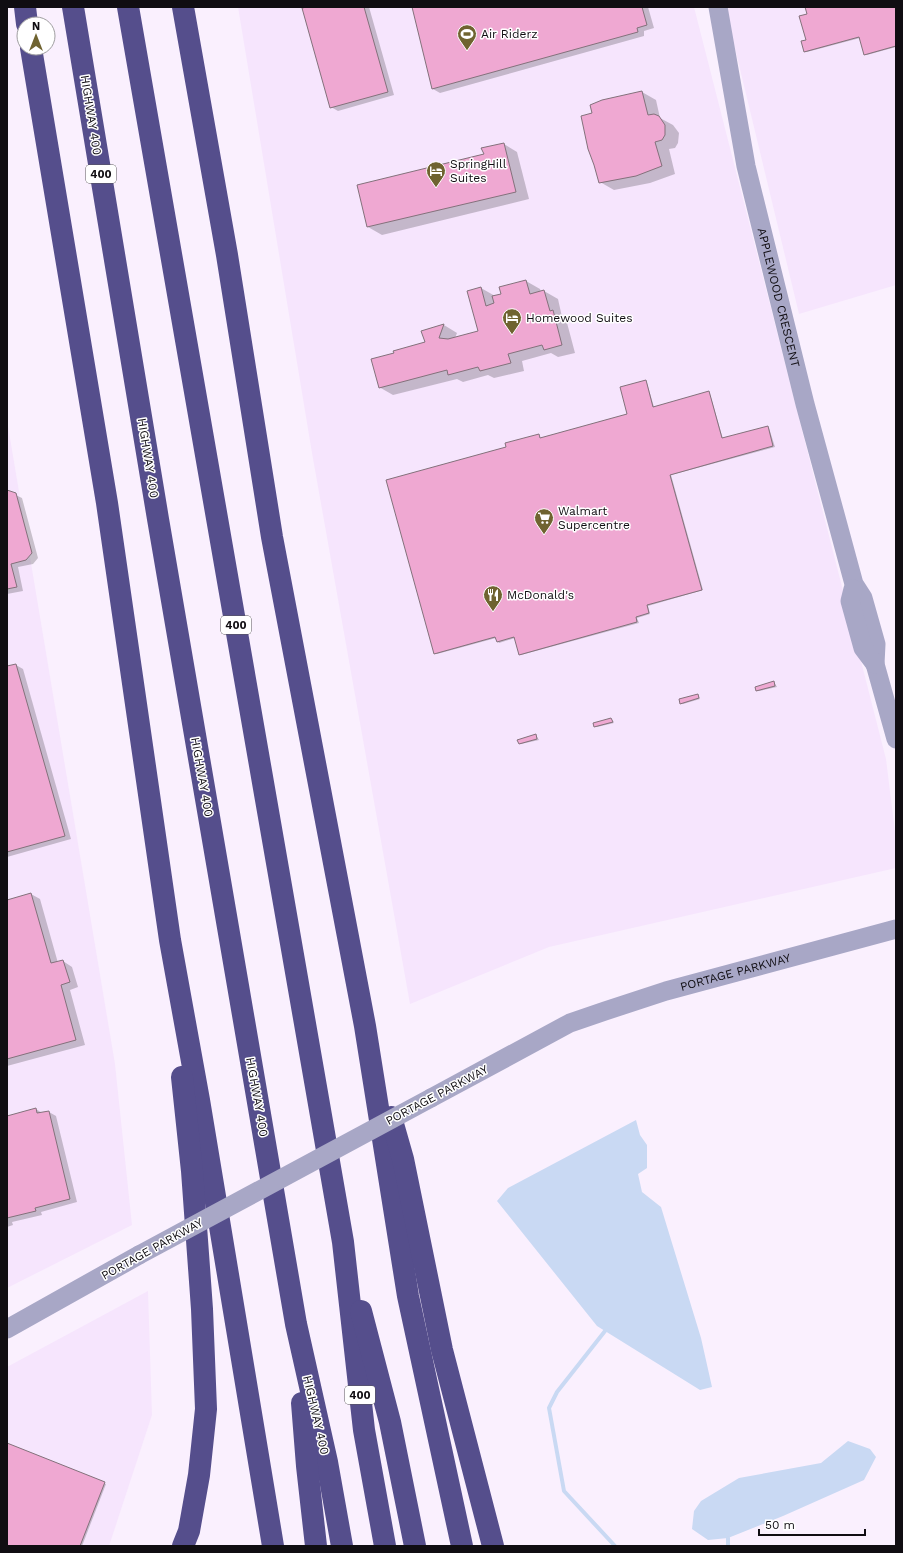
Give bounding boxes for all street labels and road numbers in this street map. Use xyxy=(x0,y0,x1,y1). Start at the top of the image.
street label: HIGHWAY 400 xyxy=(78,74,104,156)
road number: 400 xyxy=(86,165,116,183)
street label: APPLEWOOD CRESCENT xyxy=(755,226,803,369)
street label: HIGHWAY 400 xyxy=(135,417,161,499)
road number: 400 xyxy=(221,616,251,634)
street label: HIGHWAY 400 xyxy=(188,736,216,818)
street label: PORTAGE PARKWAY xyxy=(679,951,792,994)
street label: HIGHWAY 400 xyxy=(243,1056,271,1138)
street label: PORTAGE PARKWAY xyxy=(383,1062,491,1128)
street label: PORTAGE PARKWAY xyxy=(99,1215,205,1283)
street label: HIGHWAY 400 xyxy=(300,1374,332,1456)
road number: 400 xyxy=(345,1386,375,1404)

